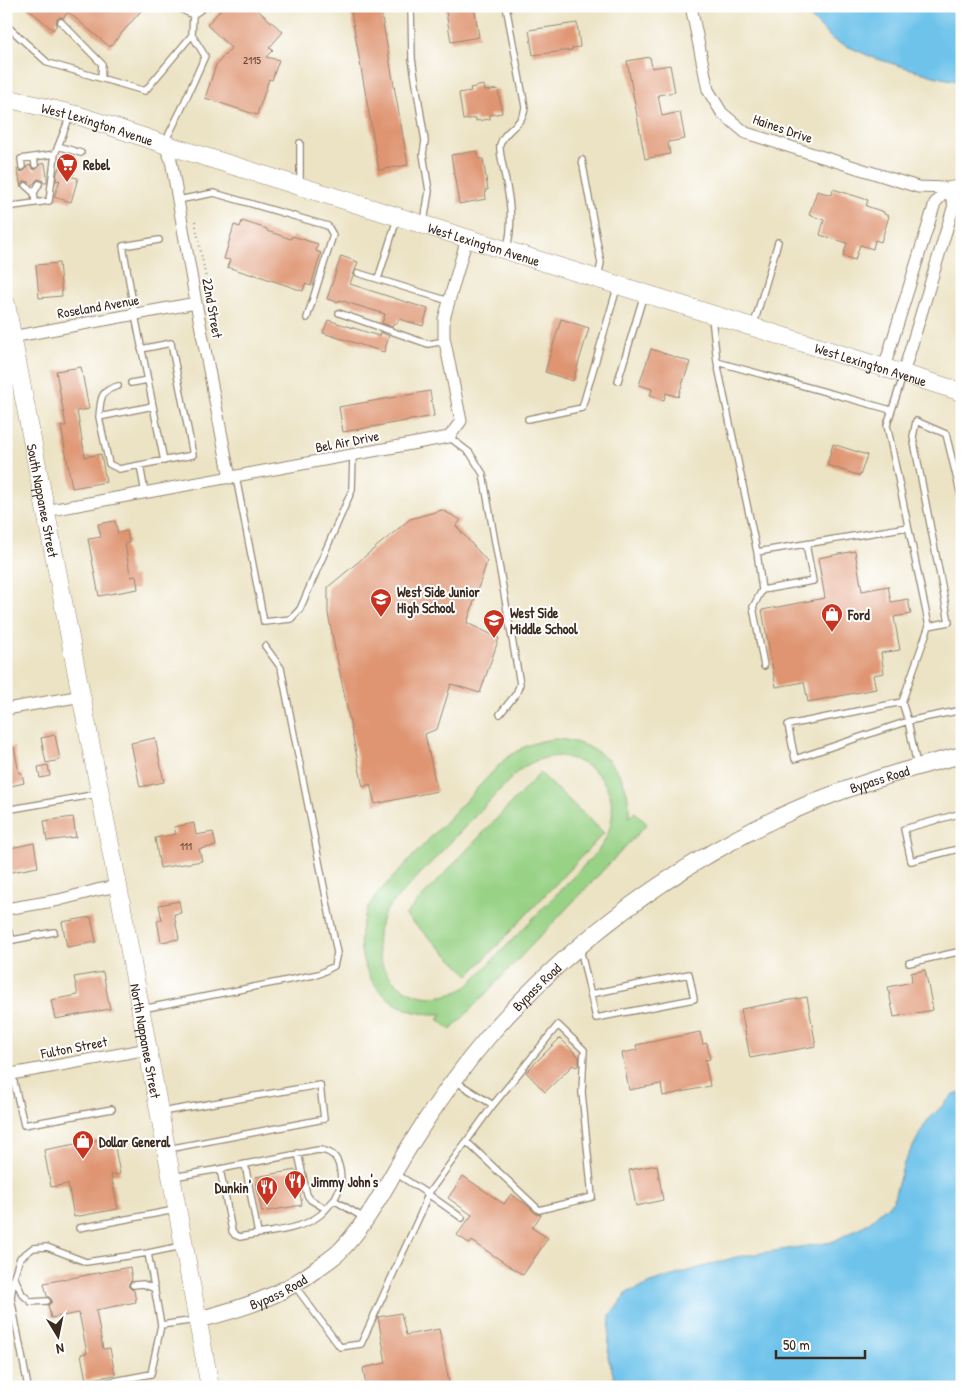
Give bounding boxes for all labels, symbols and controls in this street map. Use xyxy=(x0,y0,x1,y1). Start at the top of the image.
house number: 2115 xyxy=(243,53,261,67)
street label: West Lexington Avenue xyxy=(40,98,156,149)
street label: Haines Drive xyxy=(751,109,816,147)
supermarket icon: Rebel xyxy=(55,152,79,183)
place label: Rebel xyxy=(83,155,110,174)
street label: West Lexington Avenue xyxy=(426,217,543,270)
street label: 22nd Street xyxy=(198,276,228,340)
street label: Roseland Avenue xyxy=(56,289,141,323)
street label: West Lexington Avenue xyxy=(813,337,930,390)
street label: Bel Air Drive xyxy=(314,425,381,456)
street label: South Nappanee Street xyxy=(23,442,64,559)
place label: West Side Junior High School xyxy=(397,582,480,619)
school or university icon: West Side Junior High School xyxy=(369,587,393,618)
shop icon: Ford xyxy=(820,602,844,633)
place label: West Side Middle School xyxy=(510,603,578,638)
place label: Ford xyxy=(847,605,870,624)
school or university icon: West Side Middle School xyxy=(482,608,506,639)
street label: Bypass Road xyxy=(847,760,912,797)
house number: 111 xyxy=(180,839,192,853)
street label: Bypass Road xyxy=(507,958,565,1015)
street label: North Nappanee Street xyxy=(127,982,166,1100)
street label: Fulton Street xyxy=(38,1031,109,1063)
shop icon: Dollar General xyxy=(71,1129,95,1160)
place label: Dollar General xyxy=(99,1132,170,1151)
restaurant icon: Jimmy John's xyxy=(283,1169,307,1200)
place label: Jimmy John's xyxy=(311,1172,379,1193)
restaurant icon: Dunkin' xyxy=(255,1175,279,1206)
place label: Dunkin' xyxy=(215,1178,251,1197)
street label: Bypass Road xyxy=(247,1269,311,1313)
north arrow xyxy=(32,1310,82,1360)
scale bar xyxy=(776,1328,864,1360)
text: 50 m xyxy=(783,1334,810,1355)
text: N xyxy=(54,1339,66,1359)

